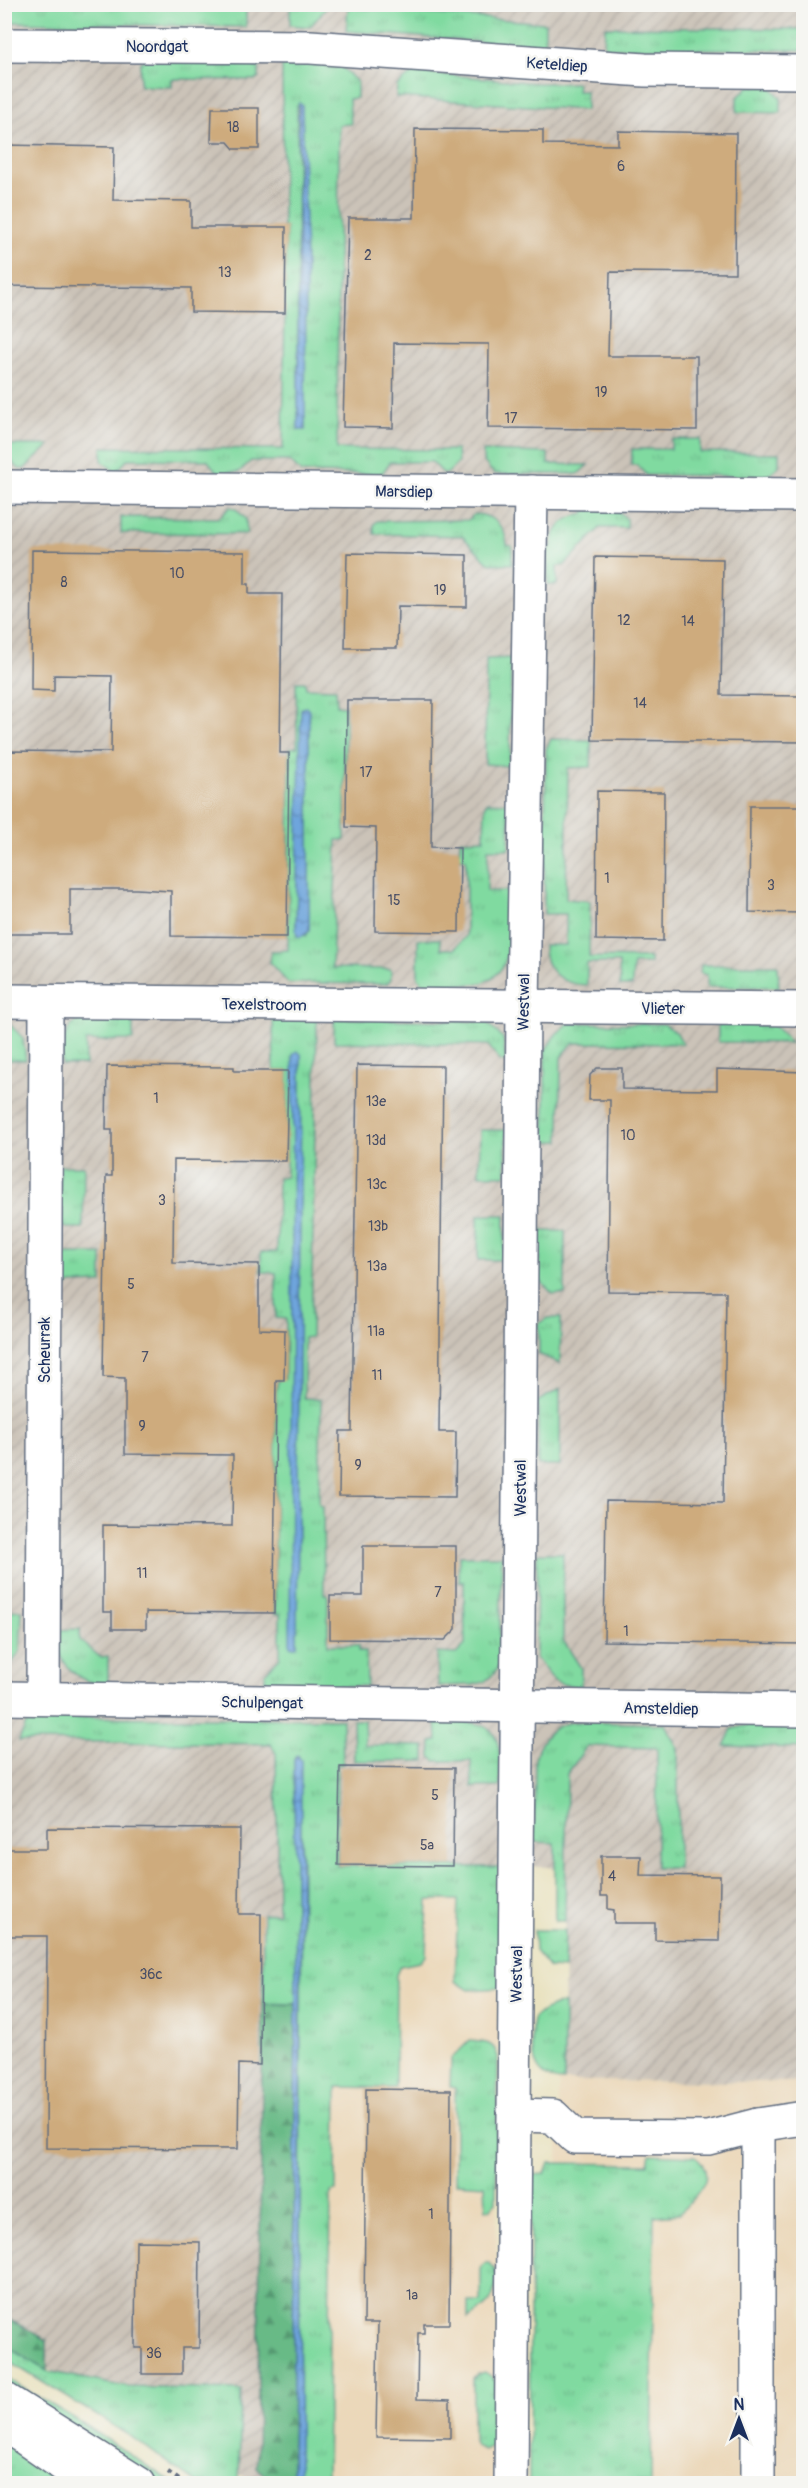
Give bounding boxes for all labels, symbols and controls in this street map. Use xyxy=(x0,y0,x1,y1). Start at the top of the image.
street label: Noordgat xyxy=(126,37,189,57)
street label: Keteldiep xyxy=(525,53,588,77)
house number: 18 xyxy=(227,119,239,136)
house number: 6 xyxy=(617,158,625,175)
house number: 2 xyxy=(364,247,372,264)
house number: 13 xyxy=(218,264,232,281)
house number: 19 xyxy=(595,384,607,401)
house number: 17 xyxy=(505,410,518,427)
street label: Marsdiep xyxy=(375,481,433,503)
house number: 10 xyxy=(169,565,185,582)
house number: 8 xyxy=(60,574,68,591)
house number: 19 xyxy=(434,582,446,599)
house number: 12 xyxy=(617,612,631,629)
house number: 14 xyxy=(681,613,695,630)
house number: 14 xyxy=(633,695,647,712)
house number: 17 xyxy=(360,764,373,781)
house number: 1 xyxy=(604,870,610,887)
house number: 3 xyxy=(767,877,775,894)
house number: 15 xyxy=(387,892,401,909)
street label: Westwal xyxy=(514,973,534,1031)
street label: Texelstroom xyxy=(221,994,307,1016)
street label: Vlieter xyxy=(641,999,685,1019)
house number: 1 xyxy=(153,1090,159,1107)
house number: 13e xyxy=(366,1093,386,1110)
house number: 10 xyxy=(620,1127,636,1144)
house number: 13d xyxy=(366,1132,386,1149)
house number: 13c xyxy=(367,1176,387,1193)
house number: 3 xyxy=(158,1192,166,1209)
house number: 13b xyxy=(368,1218,388,1235)
house number: 13a xyxy=(367,1258,387,1275)
house number: 5 xyxy=(127,1276,135,1293)
street label: Scheurrak xyxy=(35,1316,55,1383)
house number: 11a xyxy=(367,1323,385,1340)
house number: 7 xyxy=(141,1349,149,1366)
house number: 11 xyxy=(372,1367,382,1384)
house number: 9 xyxy=(138,1418,146,1435)
house number: 9 xyxy=(354,1457,362,1474)
street label: Westwal xyxy=(511,1459,531,1517)
house number: 11 xyxy=(137,1565,147,1582)
house number: 7 xyxy=(434,1584,442,1601)
house number: 1 xyxy=(623,1623,629,1640)
street label: Schulpengat xyxy=(221,1692,304,1714)
street label: Amsteldiep xyxy=(623,1698,699,1720)
house number: 5 xyxy=(431,1787,439,1804)
house number: 5a xyxy=(420,1837,434,1854)
house number: 4 xyxy=(608,1868,616,1885)
street label: Westwal xyxy=(507,1945,527,2003)
house number: 36c xyxy=(139,1966,163,1983)
house number: 1 xyxy=(428,2206,434,2223)
house number: 1a xyxy=(406,2287,418,2304)
house number: 36 xyxy=(146,2345,162,2362)
north arrow xyxy=(709,2389,769,2449)
text: N xyxy=(734,2395,745,2415)

